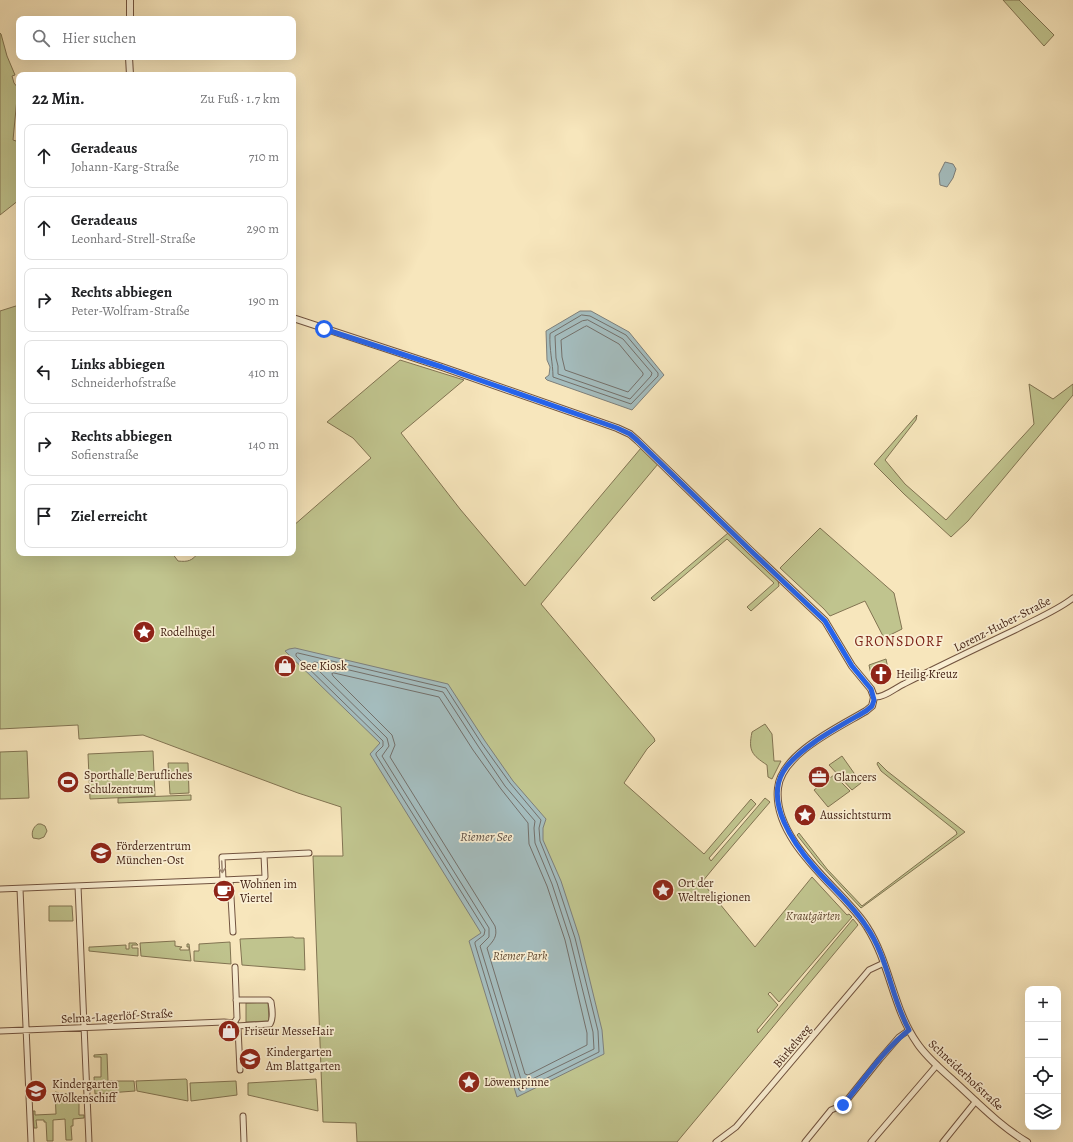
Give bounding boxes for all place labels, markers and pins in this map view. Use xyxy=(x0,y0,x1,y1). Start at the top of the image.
place icon: Rodelhügel xyxy=(131,619,157,645)
place label: Rodelhügel xyxy=(160,624,215,640)
shop icon: See Kiosk xyxy=(272,653,298,679)
place label: See Kiosk xyxy=(300,658,347,674)
church icon: Heilig Kreuz xyxy=(868,661,894,687)
place label: Heilig Kreuz xyxy=(896,666,958,682)
office icon: Glancers xyxy=(806,764,832,790)
place label: Sporthalle Berufliches Schulzentrum xyxy=(84,767,192,797)
sports icon: Sporthalle Berufliches Schulzentrum xyxy=(55,769,81,795)
place label: Glancers xyxy=(834,769,877,785)
place icon: Aussichtsturm xyxy=(792,802,818,828)
place label: Aussichtsturm xyxy=(819,807,892,823)
place label: Förderzentrum München-Ost xyxy=(116,838,191,868)
school or university icon: Förderzentrum München-Ost xyxy=(88,840,114,866)
place label: Ort der Weltreligionen xyxy=(677,875,751,905)
place label: Wohnen im Viertel xyxy=(239,876,297,906)
place icon: Ort der Weltreligionen xyxy=(650,877,676,903)
cafe icon: Wohnen im Viertel xyxy=(211,878,237,904)
shop icon: Friseur MesseHair xyxy=(216,1018,242,1044)
place label: Friseur MesseHair xyxy=(244,1023,334,1039)
place label: Kindergarten Am Blattgarten xyxy=(265,1044,341,1074)
school or university icon: Kindergarten Am Blattgarten xyxy=(237,1046,263,1072)
place icon: Löwenspinne xyxy=(456,1069,482,1095)
place label: Löwenspinne xyxy=(484,1074,549,1090)
place label: Kindergarten Wolkenschiff xyxy=(51,1076,118,1106)
school or university icon: Kindergarten Wolkenschiff xyxy=(23,1078,49,1104)

